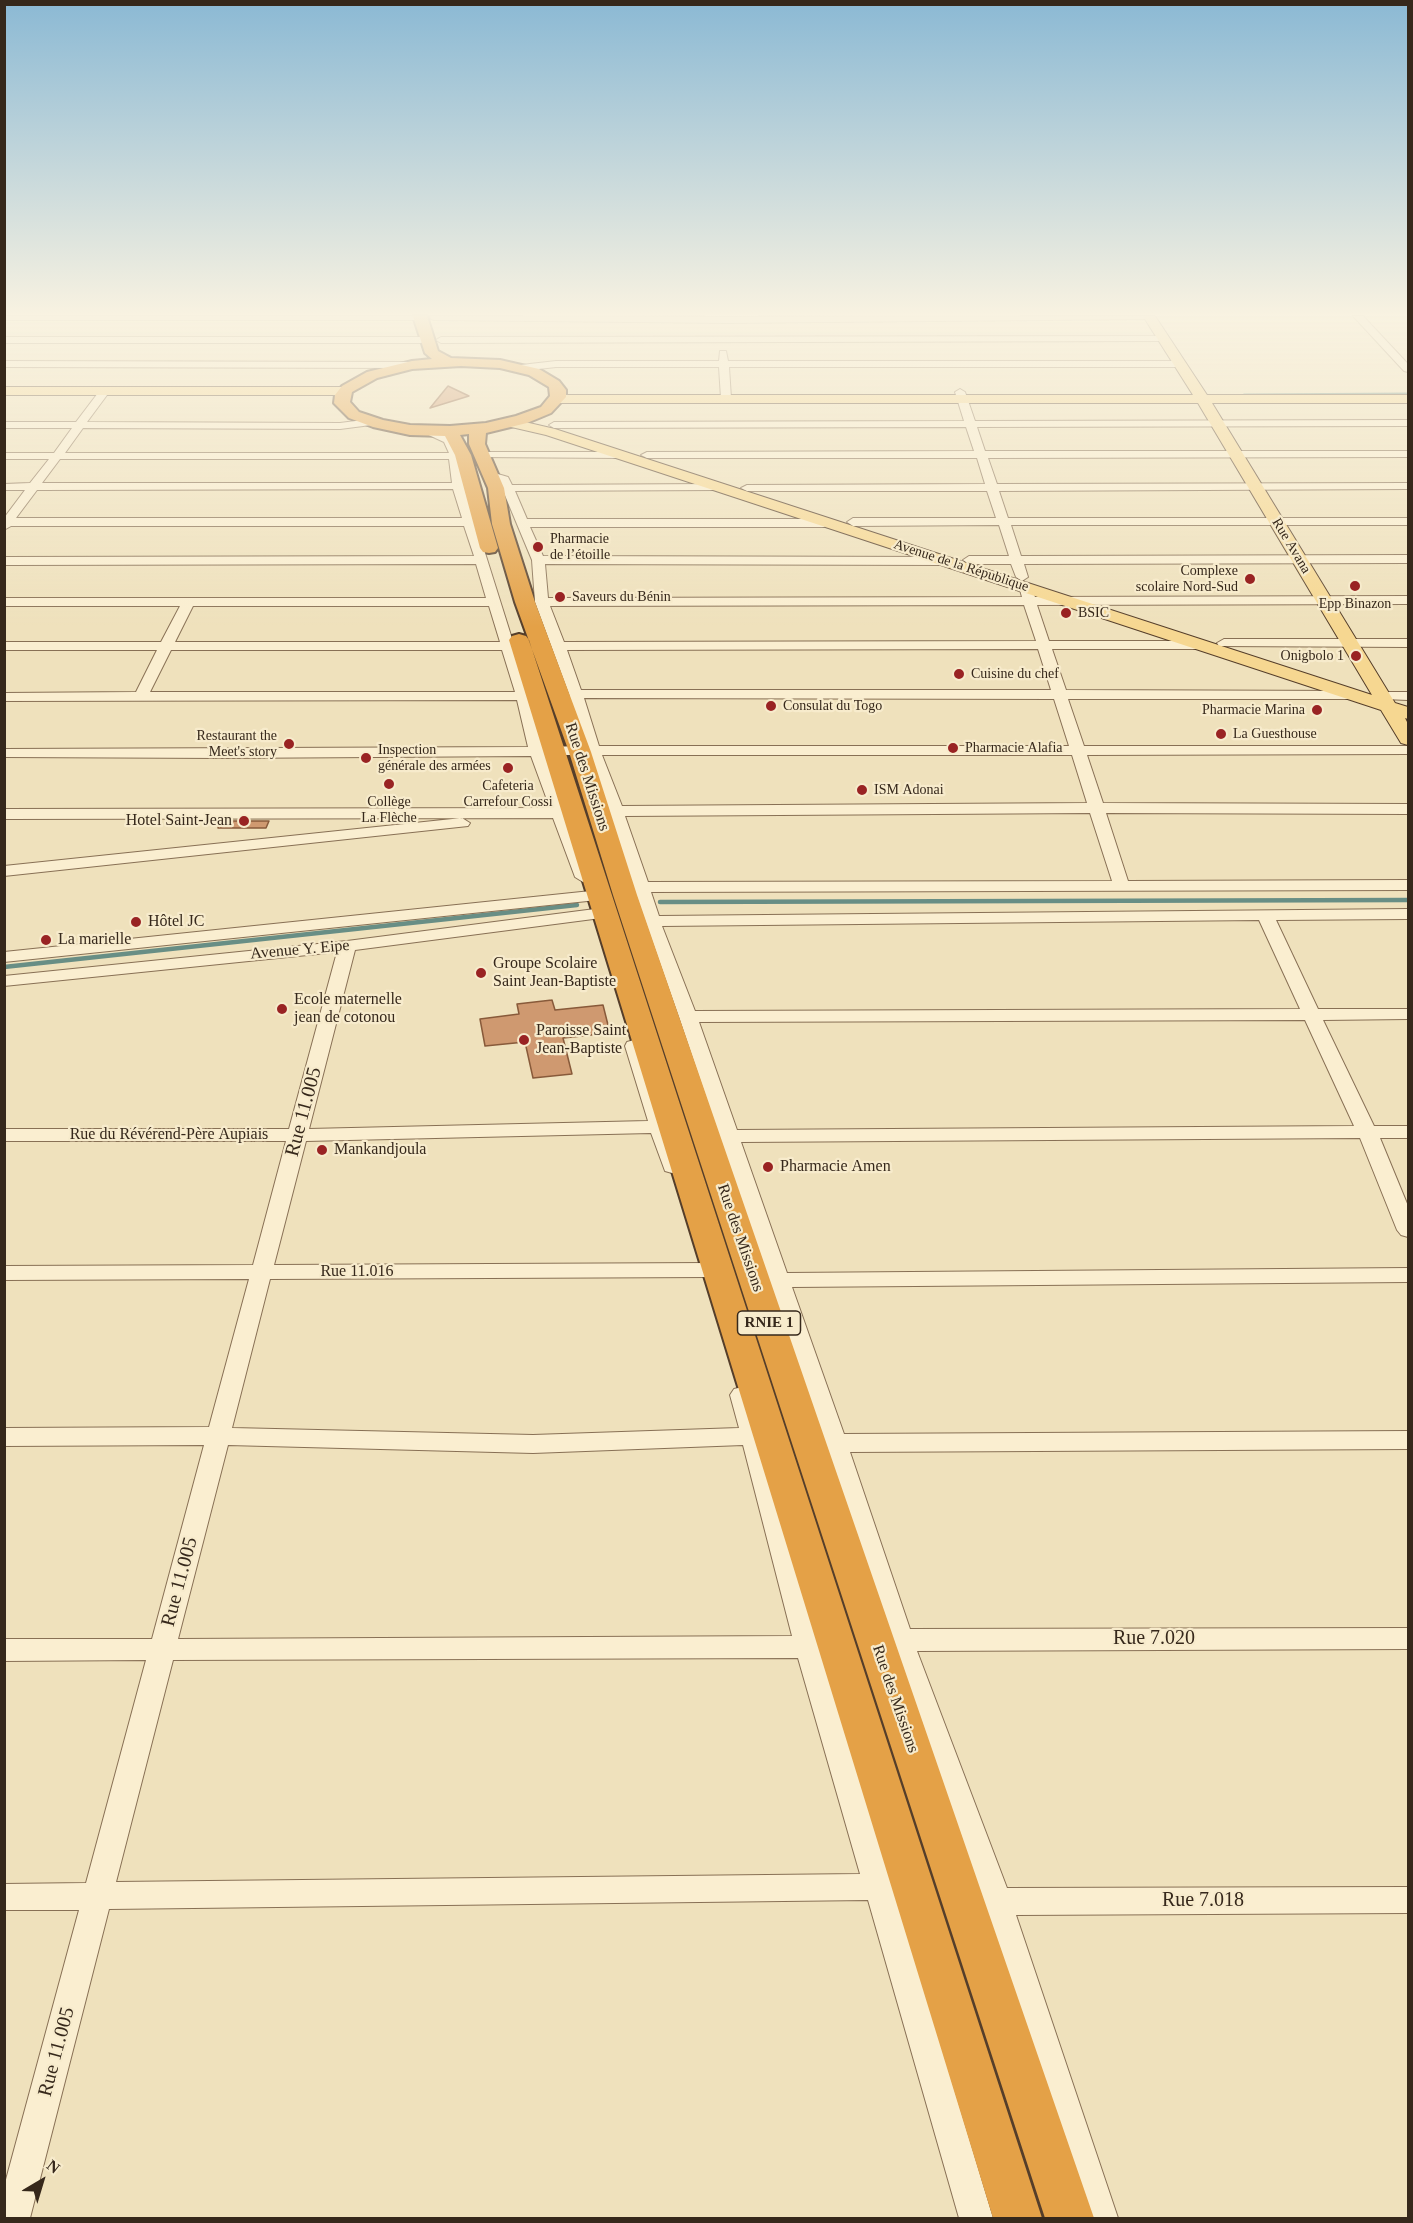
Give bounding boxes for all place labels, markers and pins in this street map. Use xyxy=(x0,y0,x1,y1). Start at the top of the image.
place label: Pharmacie de l’étoille xyxy=(550,531,610,564)
marker: Pharmacie de l’étoille xyxy=(531,540,545,554)
place label: Complexe scolaire Nord-Sud xyxy=(1136,563,1238,596)
marker: Complexe scolaire Nord-Sud xyxy=(1243,572,1257,586)
marker: Epp Binazon xyxy=(1348,579,1362,593)
place label: Saveurs du Bénin xyxy=(572,589,671,605)
marker: Saveurs du Bénin xyxy=(553,590,567,604)
place label: Epp Binazon xyxy=(1319,596,1391,612)
place label: BSIC xyxy=(1078,605,1109,621)
marker: BSIC xyxy=(1059,606,1073,620)
place label: Onigbolo 1 xyxy=(1281,648,1344,664)
marker: Onigbolo 1 xyxy=(1349,649,1363,663)
place label: Cuisine du chef xyxy=(971,666,1059,682)
marker: Cuisine du chef xyxy=(952,667,966,681)
place label: Consulat du Togo xyxy=(783,698,882,714)
marker: Consulat du Togo xyxy=(764,699,778,713)
place label: Pharmacie Marina xyxy=(1202,702,1305,718)
marker: Pharmacie Marina xyxy=(1310,703,1324,717)
place label: La Guesthouse xyxy=(1233,726,1317,742)
marker: La Guesthouse xyxy=(1214,727,1228,741)
place label: Restaurant the Meet's story xyxy=(197,728,277,760)
marker: Restaurant the Meet's story xyxy=(282,737,296,751)
place label: Pharmacie Alafia xyxy=(965,740,1063,756)
marker: Pharmacie Alafia xyxy=(946,741,960,755)
place label: Inspection générale des armées xyxy=(378,742,491,774)
marker: Inspection générale des armées xyxy=(359,751,373,765)
marker: Cafeteria Carrefour Cossi xyxy=(501,761,515,775)
marker: Collège La Flèche xyxy=(382,777,396,791)
place label: Cafeteria Carrefour Cossi xyxy=(463,778,553,810)
place label: ISM Adonai xyxy=(874,782,944,798)
marker: ISM Adonai xyxy=(855,783,869,797)
place label: Collège La Flèche xyxy=(361,794,417,826)
place label: Hotel Saint-Jean xyxy=(126,811,232,831)
marker: Hotel Saint-Jean xyxy=(237,814,251,828)
place label: Hôtel JC xyxy=(148,912,204,932)
marker: Hôtel JC xyxy=(129,915,143,929)
place label: La marielle xyxy=(58,930,131,950)
marker: La marielle xyxy=(39,933,53,947)
place label: Groupe Scolaire Saint Jean-Baptiste xyxy=(493,954,616,992)
marker: Groupe Scolaire Saint Jean-Baptiste xyxy=(474,966,488,980)
place label: Ecole maternelle jean de cotonou xyxy=(294,990,402,1028)
marker: Ecole maternelle jean de cotonou xyxy=(275,1002,289,1016)
place label: Paroisse Saint Jean-Baptiste xyxy=(536,1021,626,1059)
marker: Paroisse Saint Jean-Baptiste xyxy=(517,1033,531,1047)
place label: Mankandjoula xyxy=(334,1140,426,1160)
marker: Mankandjoula xyxy=(315,1143,329,1157)
place label: Pharmacie Amen xyxy=(780,1157,891,1177)
marker: Pharmacie Amen xyxy=(761,1160,775,1174)

